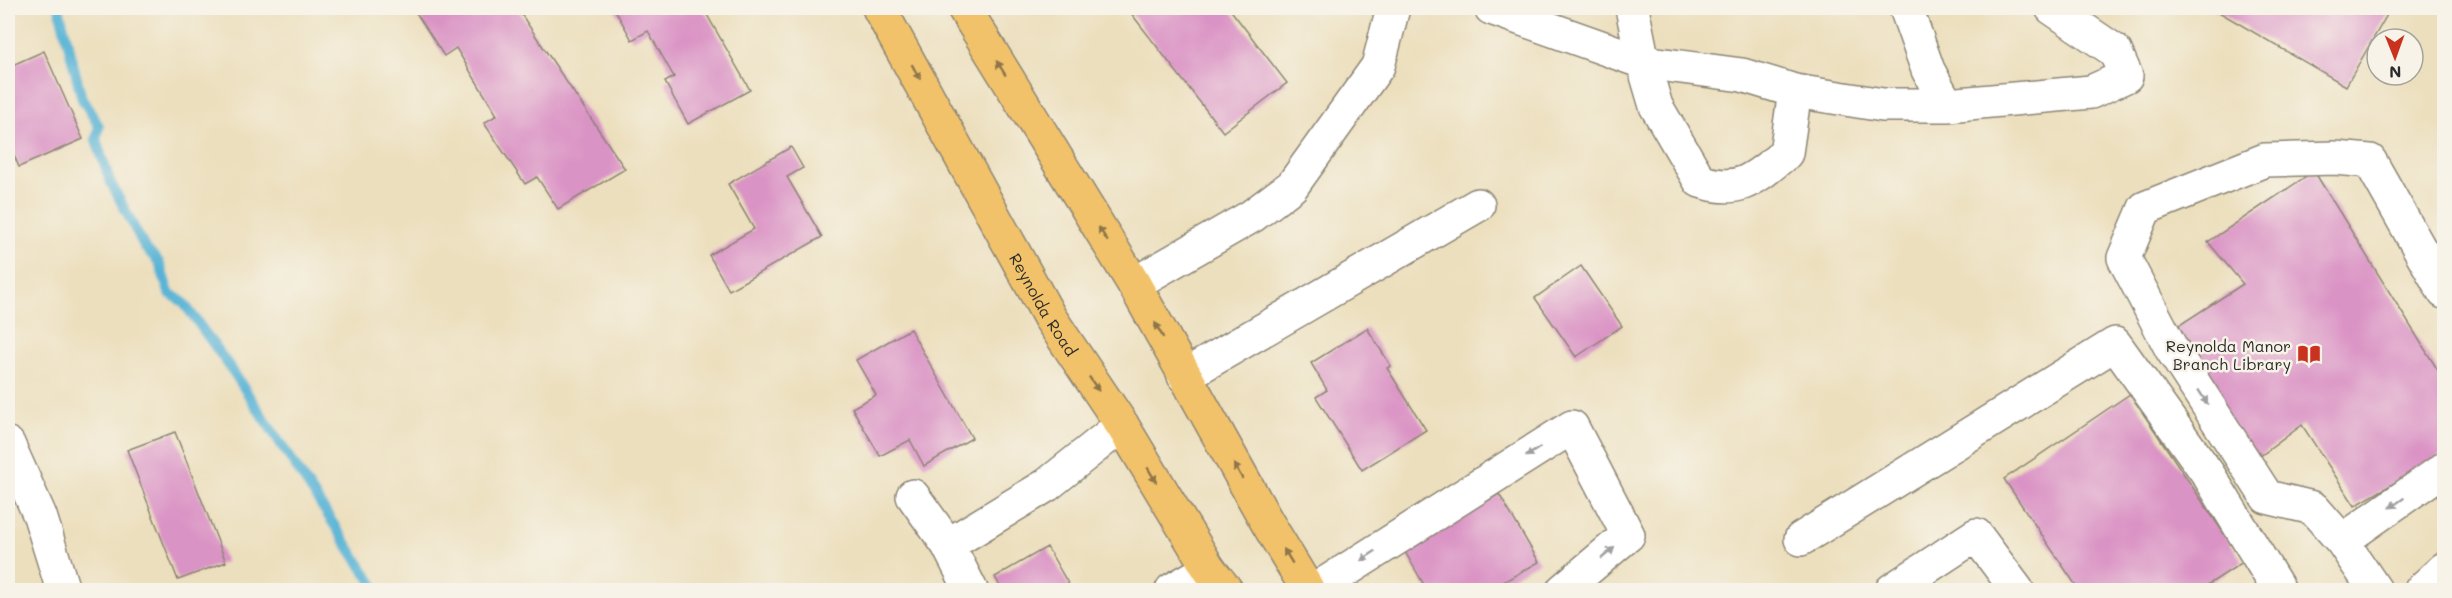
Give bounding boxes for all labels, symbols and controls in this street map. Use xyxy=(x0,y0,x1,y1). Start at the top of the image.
north arrow xyxy=(2365,27,2425,87)
one-way arrow xyxy=(996,60,1007,76)
text: N xyxy=(2389,62,2402,83)
one-way arrow xyxy=(911,63,921,80)
one-way arrow xyxy=(1098,226,1109,242)
street label: Reynolda Road xyxy=(1006,249,1083,360)
one-way arrow xyxy=(1154,321,1164,338)
place label: Reynolda Manor Branch Library xyxy=(2166,335,2291,374)
library icon: Reynolda Manor Branch Library xyxy=(2296,341,2322,367)
one-way arrow xyxy=(1089,376,1100,392)
one-way arrow xyxy=(2197,389,2208,405)
one-way arrow xyxy=(1525,446,1541,457)
one-way arrow xyxy=(1234,463,1244,480)
one-way arrow xyxy=(1146,467,1157,483)
one-way arrow xyxy=(2389,497,2405,509)
one-way arrow xyxy=(1600,546,1616,559)
one-way arrow xyxy=(1282,548,1293,564)
one-way arrow xyxy=(1360,551,1377,562)

